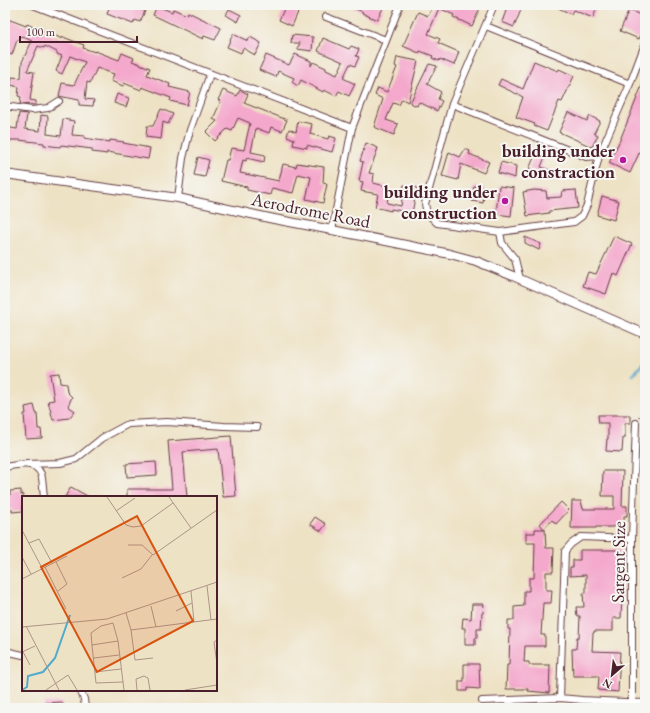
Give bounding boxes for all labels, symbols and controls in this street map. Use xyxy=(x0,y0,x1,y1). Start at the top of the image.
scale bar xyxy=(20,18,137,44)
text: 100 m xyxy=(26,24,56,40)
place label: building under constraction xyxy=(502,139,616,183)
marker: building under constraction xyxy=(618,155,628,165)
place label: building under construction xyxy=(384,180,498,224)
street label: Aerodrome Road xyxy=(249,187,373,233)
marker: building under construction xyxy=(500,196,510,206)
inset map xyxy=(22,496,217,691)
street label: Sargent Size xyxy=(606,521,630,603)
north arrow xyxy=(592,655,632,695)
text: N xyxy=(600,676,615,692)

